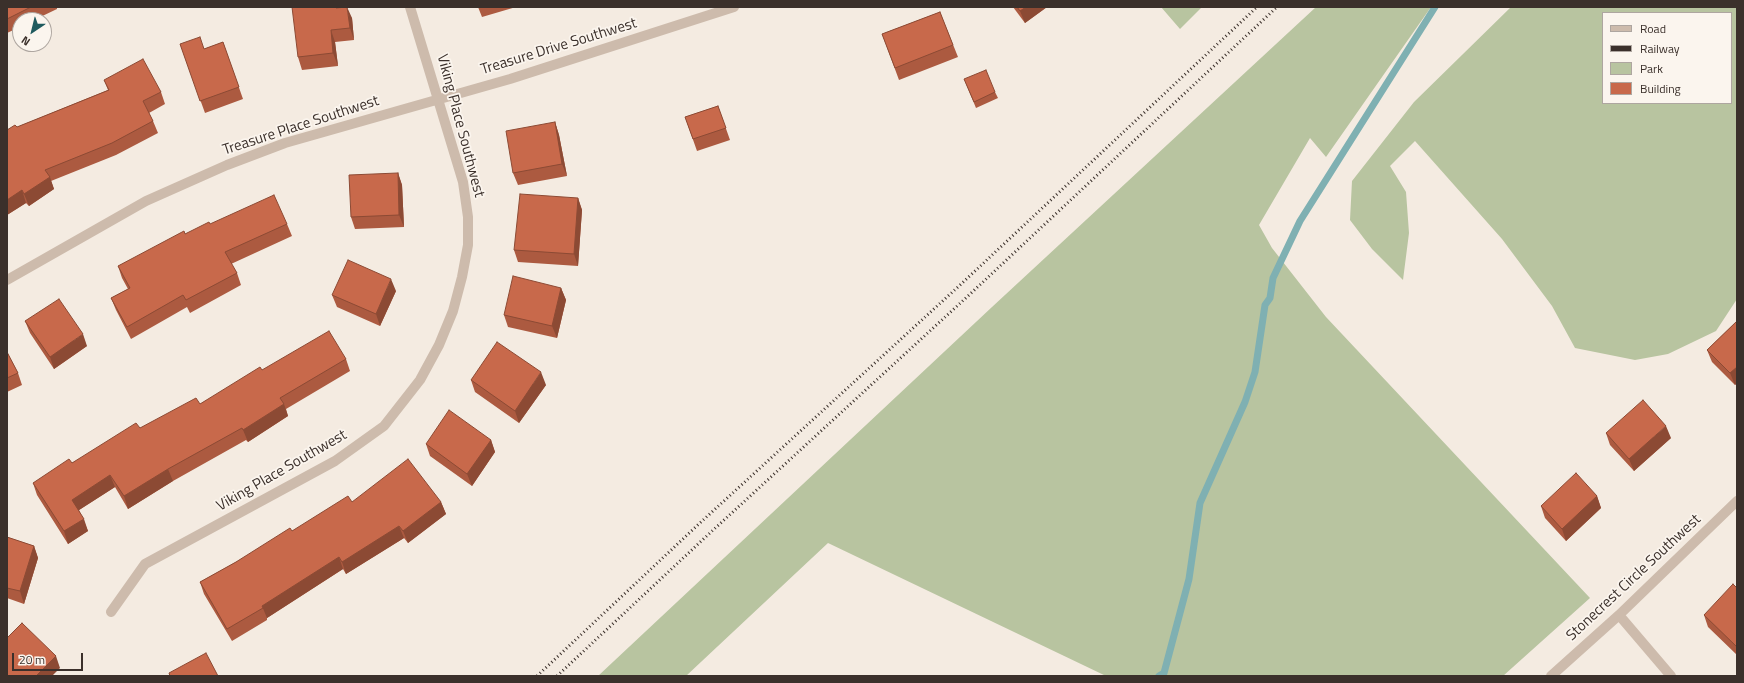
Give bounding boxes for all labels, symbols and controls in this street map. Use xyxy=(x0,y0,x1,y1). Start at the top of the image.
north arrow xyxy=(12,12,52,52)
legend xyxy=(1602,12,1732,104)
street label: Treasure Drive Southwest xyxy=(479,15,639,79)
text: Road xyxy=(1640,19,1666,38)
text: N xyxy=(18,32,33,50)
text: Railway xyxy=(1640,39,1680,58)
street label: Viking Place Southwest xyxy=(432,53,488,199)
text: Park xyxy=(1640,59,1663,78)
text: Building xyxy=(1640,79,1681,98)
street label: Treasure Place Southwest xyxy=(221,92,381,160)
street label: Viking Place Southwest xyxy=(214,426,350,516)
street label: Stonecrest Circle Southwest xyxy=(1563,511,1705,645)
scale bar xyxy=(14,645,85,671)
text: 20 m xyxy=(19,650,45,669)

